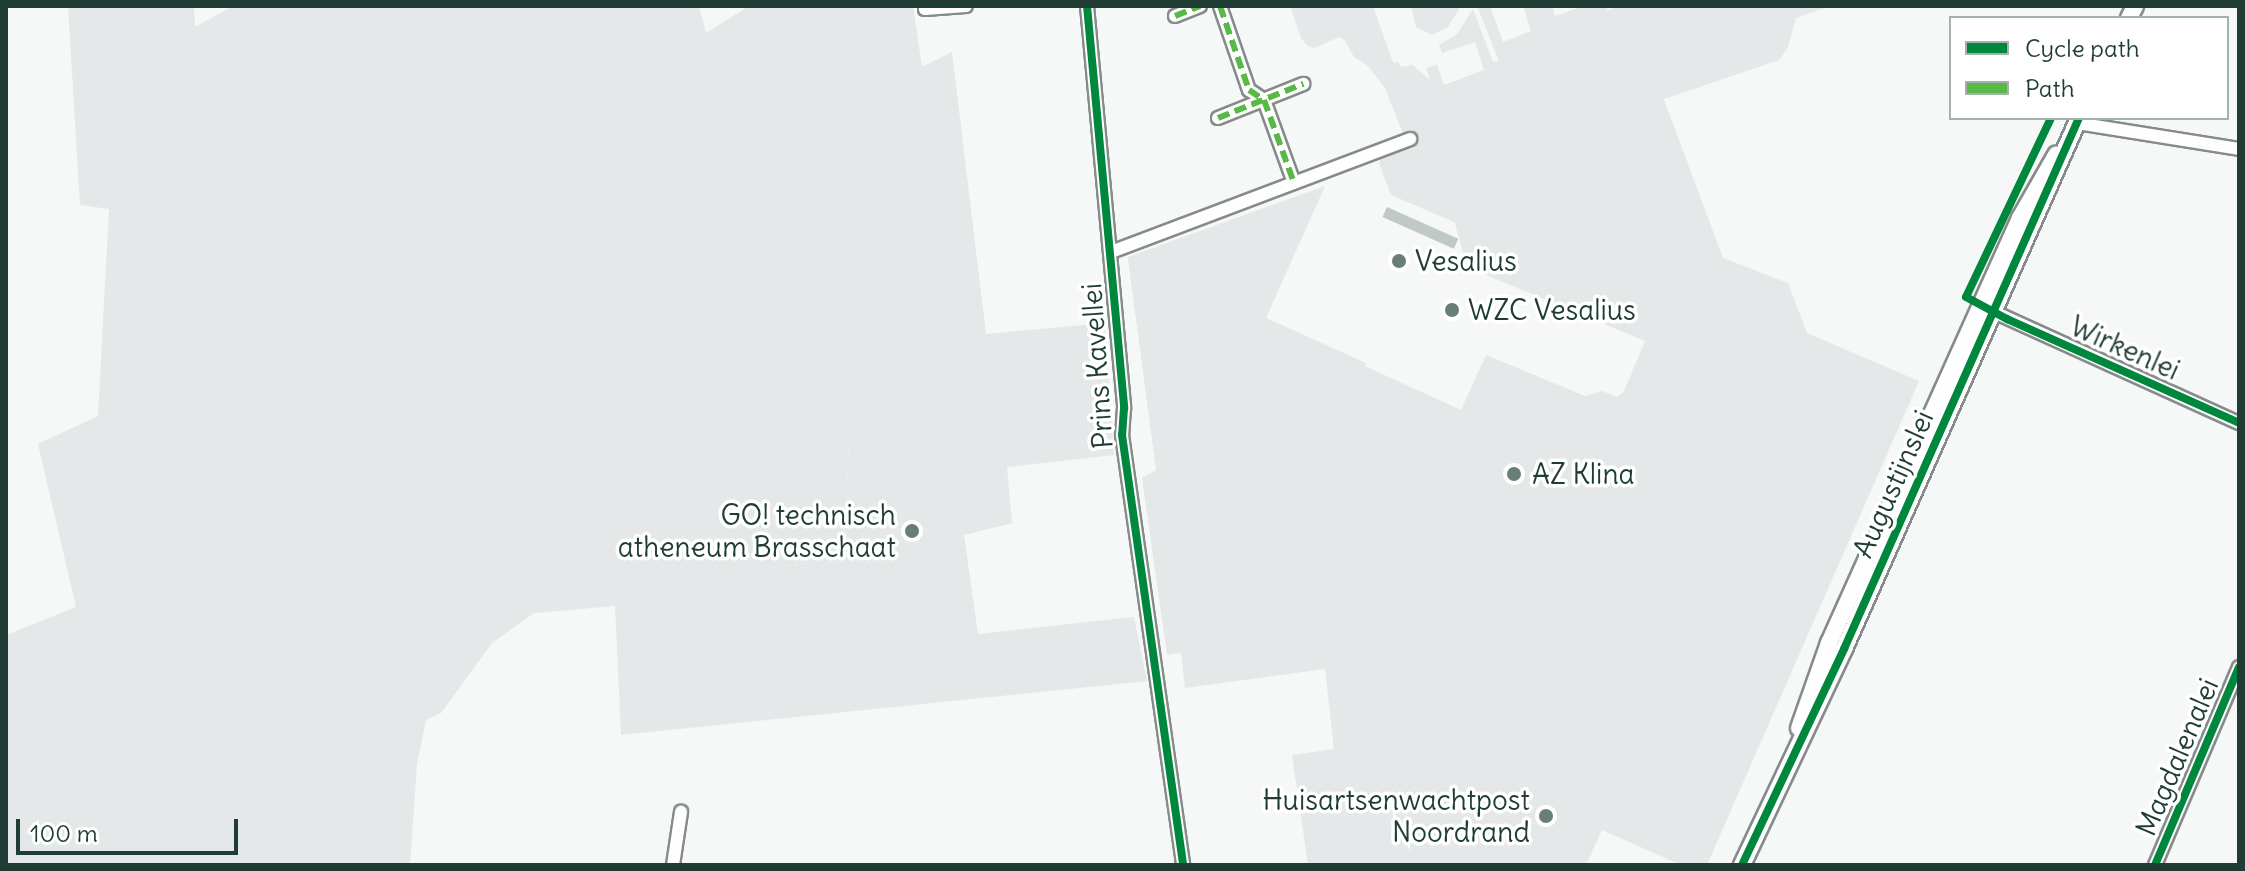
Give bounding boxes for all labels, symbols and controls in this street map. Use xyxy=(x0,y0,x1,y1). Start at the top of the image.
legend xyxy=(1949,16,2229,120)
text: Cycle path xyxy=(2025,33,2140,63)
text: Path xyxy=(2025,73,2075,103)
place label: Vesalius xyxy=(1415,244,1517,278)
marker: Vesalius xyxy=(1390,252,1408,270)
street label: Prins Kavellei xyxy=(1074,282,1120,450)
place label: WZC Vesalius xyxy=(1468,293,1636,327)
marker: WZC Vesalius xyxy=(1443,301,1461,319)
street label: Wirkenlei xyxy=(2065,309,2185,387)
street label: Augustijnslei xyxy=(1846,405,1940,563)
place label: AZ Klina xyxy=(1532,457,1635,491)
marker: AZ Klina xyxy=(1503,463,1525,485)
place label: GO! technisch atheneum Brasschaat xyxy=(618,498,896,564)
marker: GO! technisch atheneum Brasschaat xyxy=(903,522,921,540)
street label: Magdalenalei xyxy=(2129,673,2225,841)
place label: Huisartsenwachtpost Noordrand xyxy=(1263,783,1530,849)
scale bar xyxy=(20,803,242,853)
marker: Huisartsenwachtpost Noordrand xyxy=(1537,807,1555,825)
text: 100 m xyxy=(30,818,98,848)

